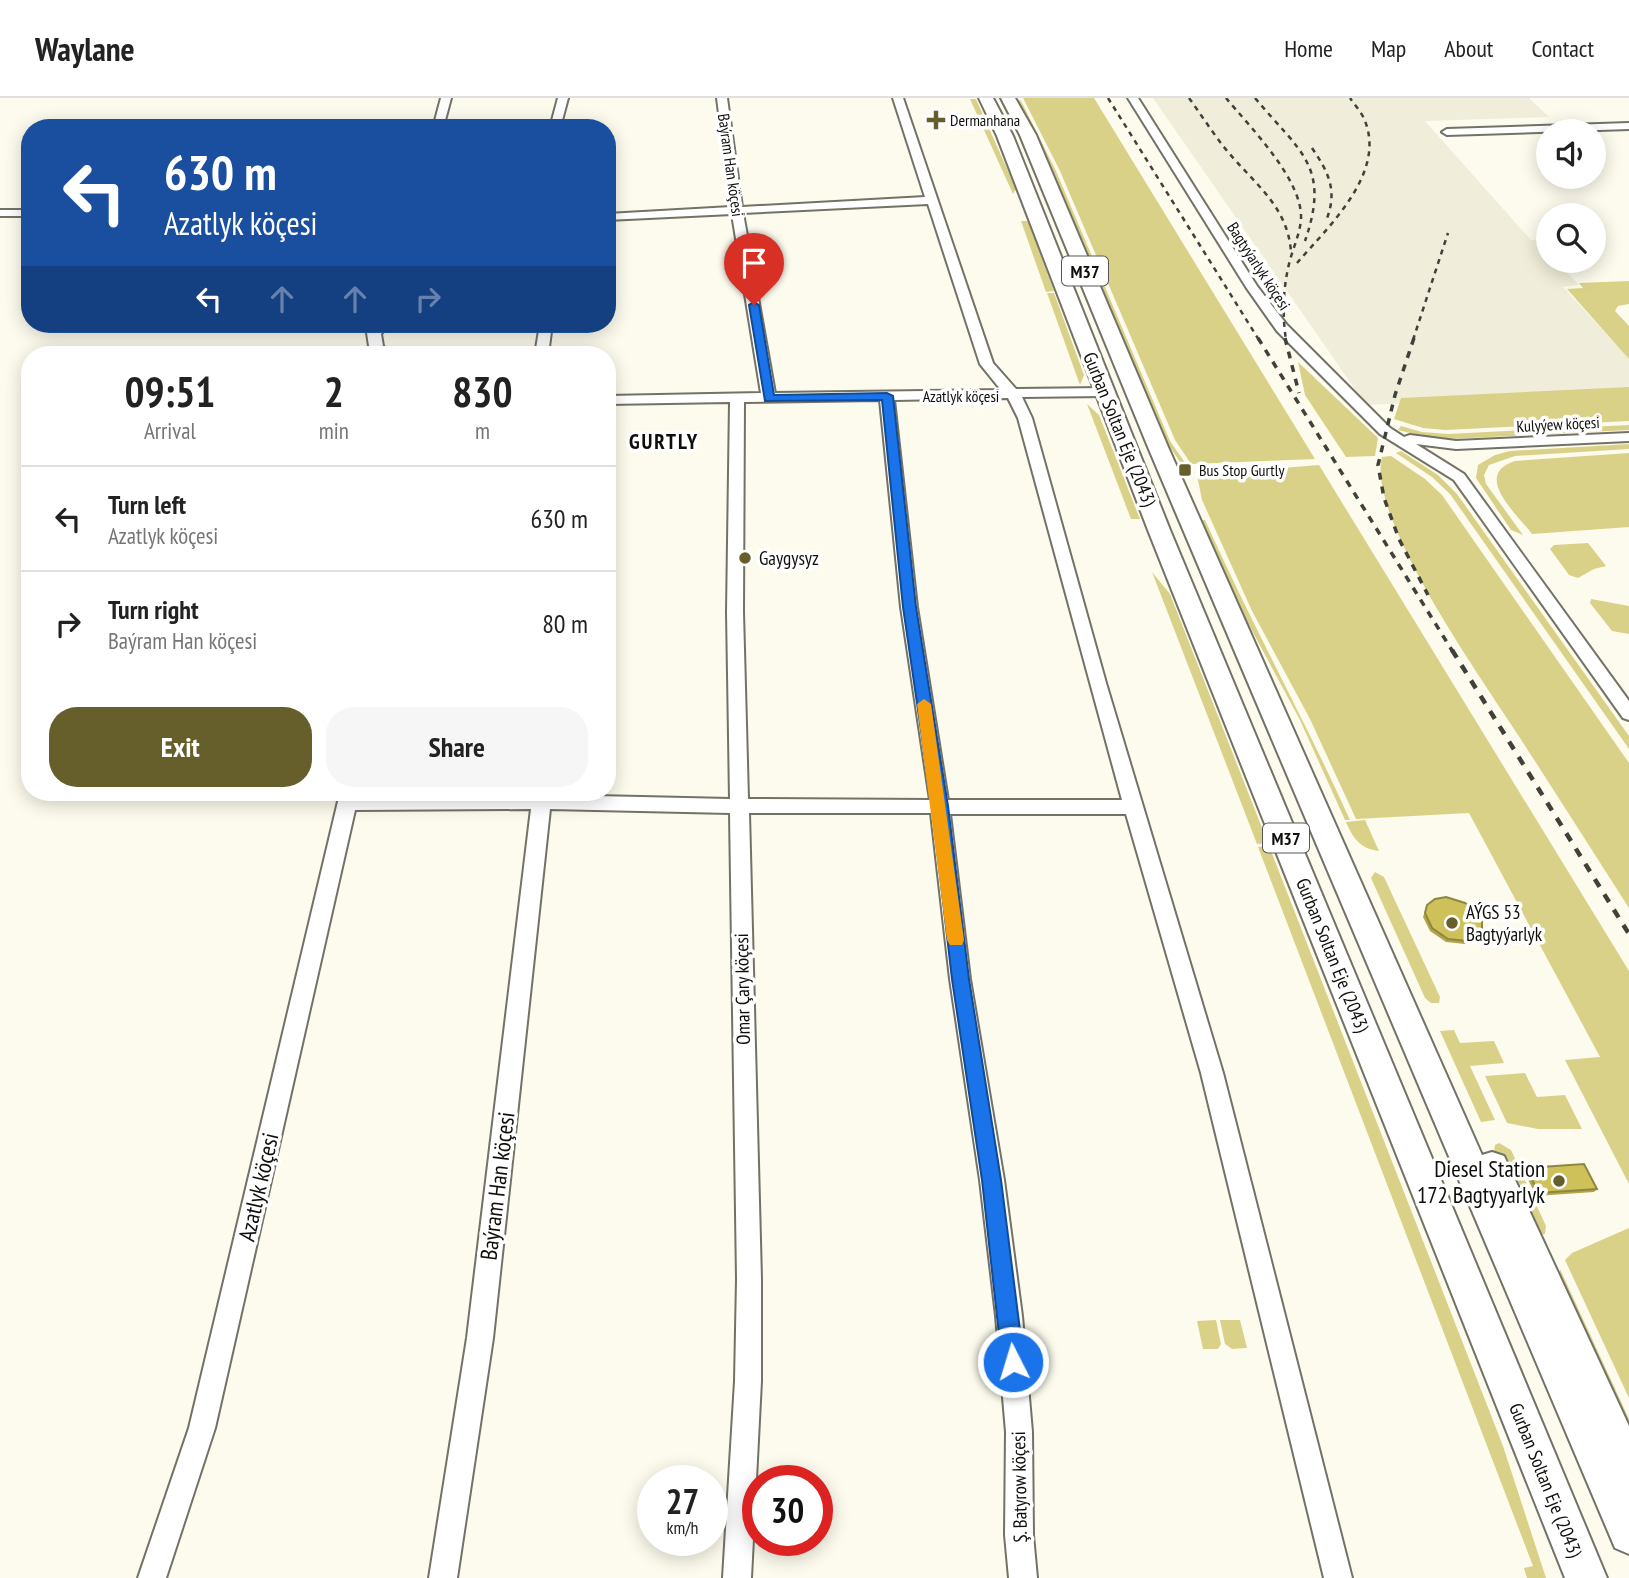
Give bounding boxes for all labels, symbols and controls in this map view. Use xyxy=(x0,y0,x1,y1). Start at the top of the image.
text: Waylane xyxy=(35,27,135,70)
text: Home xyxy=(1284,33,1333,64)
text: Map xyxy=(1371,33,1406,64)
text: About xyxy=(1444,33,1493,64)
text: Contact xyxy=(1531,33,1594,64)
place label: Dermanhana xyxy=(950,110,1020,130)
street label: Baýram Han köçesi xyxy=(714,112,748,218)
marker: Dermanhana xyxy=(928,112,944,128)
map controls xyxy=(1536,119,1606,273)
button: sound xyxy=(1536,119,1606,189)
text: 630 m xyxy=(164,140,277,204)
icon: left xyxy=(49,147,140,238)
text: Azatlyk köçesi xyxy=(164,202,317,244)
button: search xyxy=(1536,203,1606,273)
street label: Bagtyýarlyk köçesi xyxy=(1223,218,1295,314)
pin xyxy=(724,233,784,305)
icon: arrive xyxy=(735,244,773,282)
road number: M37 xyxy=(1062,256,1108,286)
icon: left xyxy=(190,280,228,318)
icon: ahead xyxy=(263,280,301,318)
icon: ahead xyxy=(336,280,374,318)
icon: right xyxy=(409,280,447,318)
street label: Gurban Soltan Eje (2043) xyxy=(1078,348,1162,510)
text: 09:51 xyxy=(124,364,215,419)
text: 2 xyxy=(324,364,344,419)
text: 830 xyxy=(452,364,513,419)
street label: Azatlyk köçesi xyxy=(923,386,999,406)
street label: Kulyýew köçesi xyxy=(1516,412,1600,436)
text: Arrival xyxy=(144,416,196,445)
text: min xyxy=(319,416,349,445)
text: m xyxy=(475,416,490,445)
district label: GURTLY xyxy=(629,428,699,455)
place label: Bus Stop Gurtly xyxy=(1199,460,1284,480)
marker: Bus Stop Gurtly xyxy=(1177,462,1193,478)
text: Turn left xyxy=(108,488,186,521)
icon: left xyxy=(49,500,87,538)
text: 630 m xyxy=(530,502,588,535)
text: Azatlyk köçesi xyxy=(108,521,218,550)
place label: Gaygysyz xyxy=(759,546,819,570)
marker: Gaygysyz xyxy=(737,550,753,566)
text: Turn right xyxy=(108,593,199,626)
icon: right xyxy=(49,605,87,643)
text: 80 m xyxy=(542,607,588,640)
text: Baýram Han köçesi xyxy=(108,626,257,655)
button: Exit xyxy=(49,707,312,787)
button: Share xyxy=(326,707,588,787)
road number: M37 xyxy=(1263,824,1309,852)
street label: Gurban Soltan Eje (2043) xyxy=(1291,874,1375,1036)
place label: AÝGS 53 Bagtyýarlyk xyxy=(1466,900,1543,946)
marker: AÝGS 53 Bagtyýarlyk xyxy=(1444,915,1460,931)
street label: Omar Çary köçesi xyxy=(729,933,755,1045)
street label: Baýram Han köçesi xyxy=(474,1110,520,1262)
street label: Azatlyk köçesi xyxy=(231,1130,285,1244)
place label: Diesel Station 172 Bagtyyarlyk xyxy=(1417,1154,1545,1209)
marker: Diesel Station 172 Bagtyyarlyk xyxy=(1551,1173,1567,1189)
position arrow xyxy=(976,1325,1050,1399)
street label: Gurban Soltan Eje (2043) xyxy=(1504,1399,1588,1561)
street label: Ş. Batyrow köçesi xyxy=(1006,1431,1032,1543)
speed limit sign: 30 xyxy=(742,1465,833,1556)
text: 27 xyxy=(666,1478,699,1524)
text: km/h xyxy=(667,1516,698,1539)

